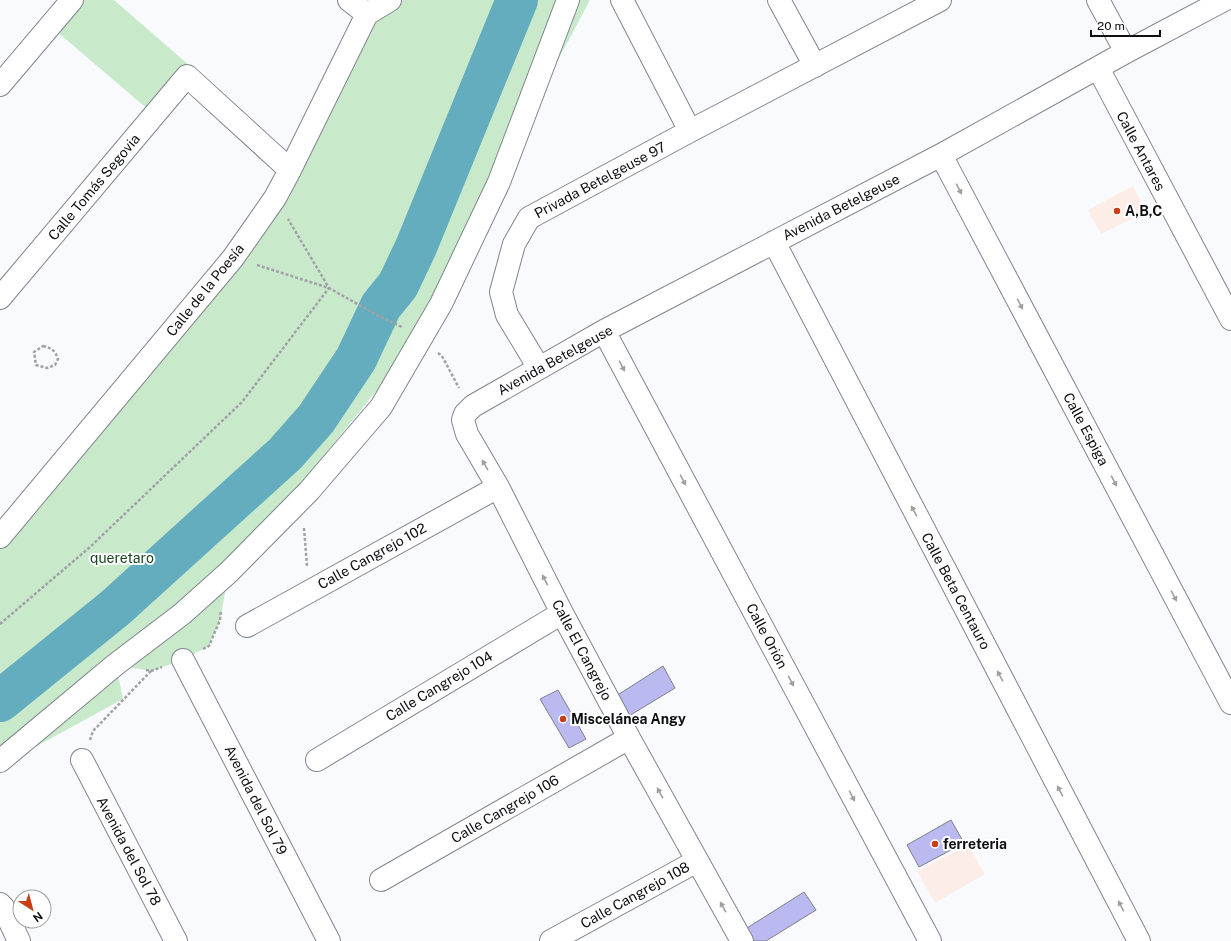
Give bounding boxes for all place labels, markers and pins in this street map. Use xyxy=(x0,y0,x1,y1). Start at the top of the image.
place label: A,B,C xyxy=(1125,203,1162,219)
marker: A,B,C xyxy=(1112,206,1122,216)
place label: Miscelánea Angy xyxy=(571,711,686,727)
marker: Miscelánea Angy xyxy=(558,714,568,724)
place label: ferreteria xyxy=(943,836,1007,852)
marker: ferreteria xyxy=(930,839,940,849)

